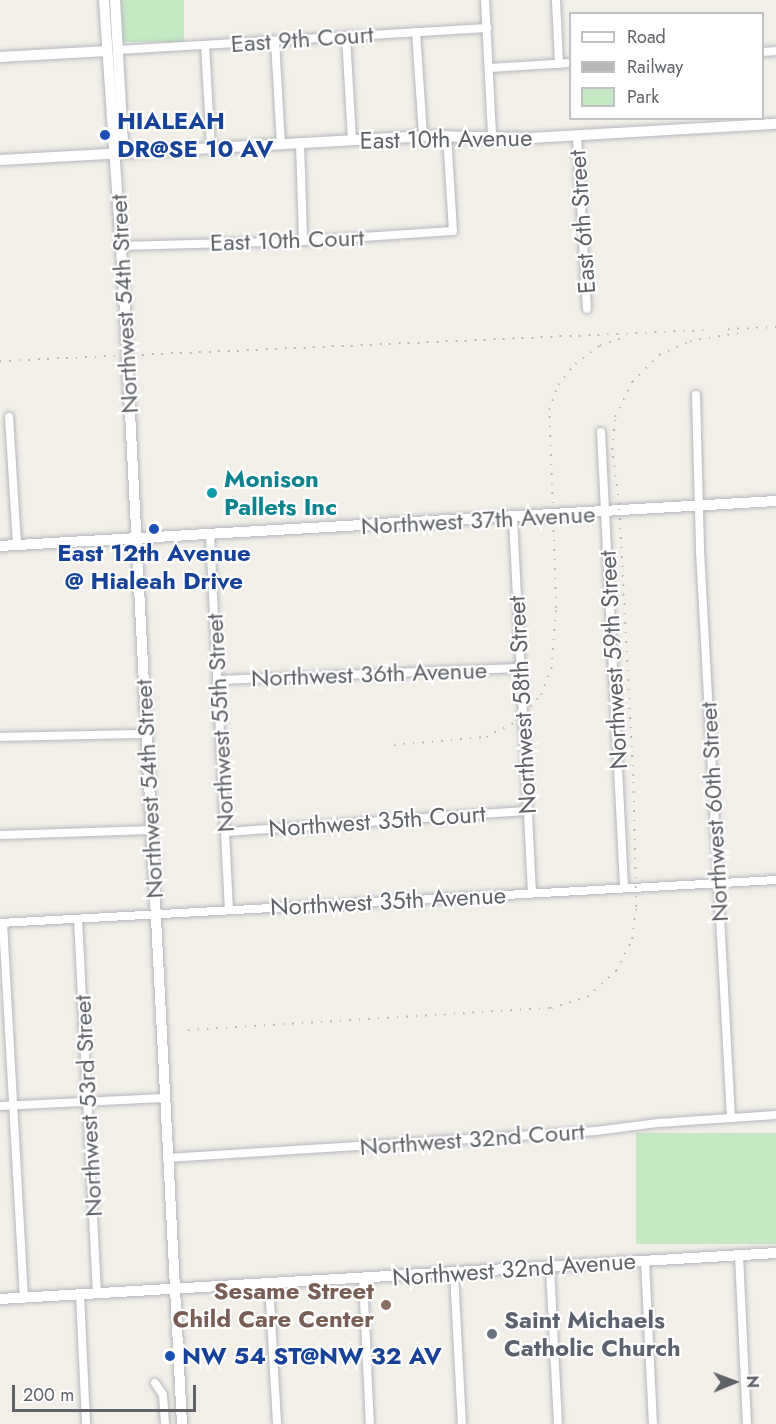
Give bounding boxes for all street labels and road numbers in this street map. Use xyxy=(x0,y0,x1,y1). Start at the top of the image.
street label: East 9th Court xyxy=(230,20,374,58)
street label: East 10th Avenue xyxy=(359,123,533,155)
street label: East 6th Street xyxy=(563,149,601,295)
street label: Northwest 54th Street xyxy=(104,194,144,414)
street label: East 10th Court xyxy=(209,223,365,257)
street label: Northwest 37th Avenue xyxy=(360,499,596,541)
street label: Northwest 59th Street xyxy=(593,550,633,770)
street label: Northwest 58th Street xyxy=(502,595,542,815)
street label: Northwest 55th Street xyxy=(200,613,240,833)
street label: Northwest 36th Avenue xyxy=(250,655,488,693)
street label: Northwest 54th Street xyxy=(129,679,169,899)
street label: Northwest 60th Street xyxy=(694,701,734,923)
street label: Northwest 35th Court xyxy=(268,799,486,843)
street label: Northwest 35th Avenue xyxy=(269,880,507,922)
street label: Northwest 53rd Street xyxy=(68,994,108,1218)
street label: Northwest 32nd Court xyxy=(359,1117,585,1161)
street label: Northwest 32nd Avenue xyxy=(391,1246,637,1292)

